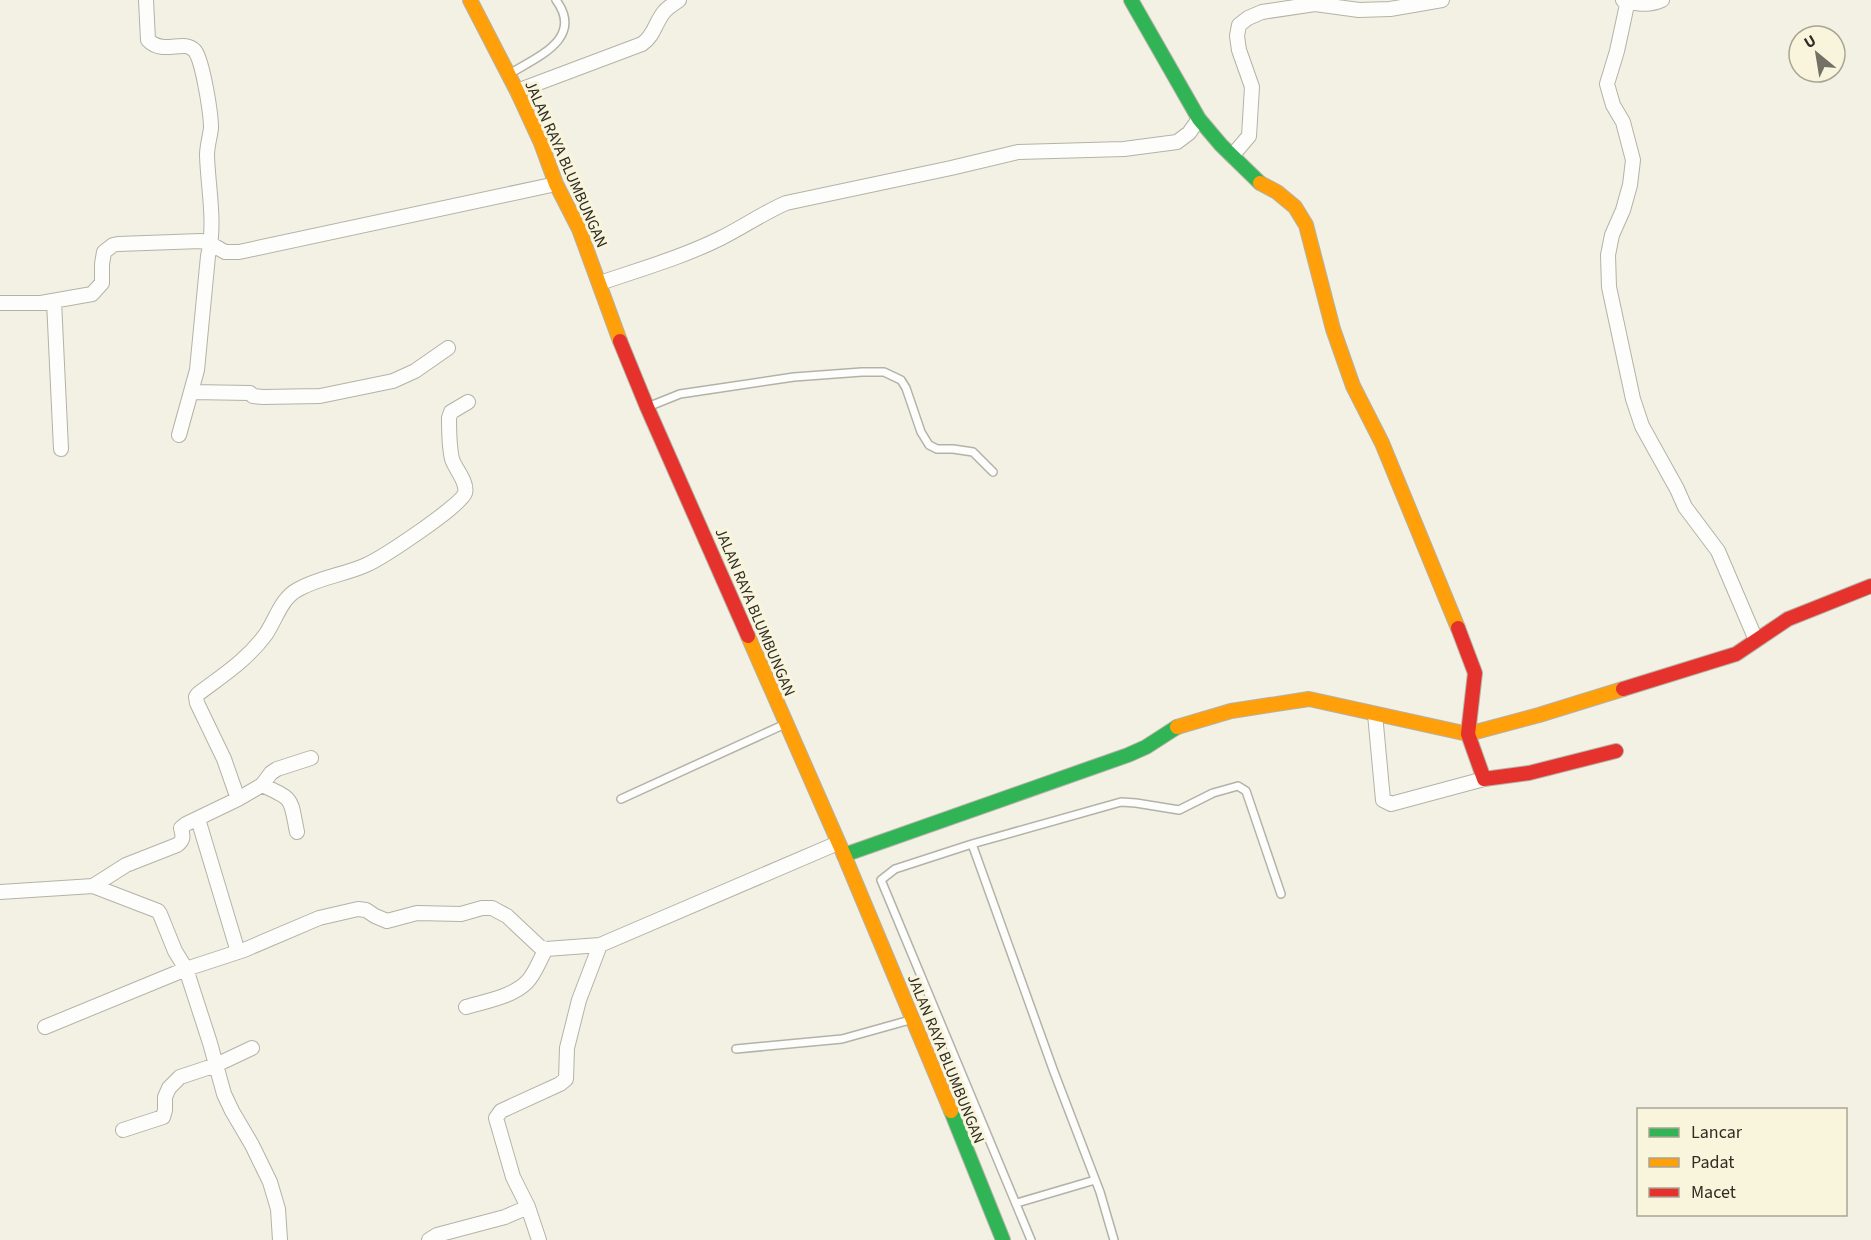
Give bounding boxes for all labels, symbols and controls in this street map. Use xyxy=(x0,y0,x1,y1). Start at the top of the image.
north arrow xyxy=(1787,24,1847,84)
text: U xyxy=(1800,30,1820,54)
street label: JALAN RAYA BLUMBUNGAN xyxy=(519,77,613,251)
street label: JALAN RAYA BLUMBUNGAN xyxy=(710,524,800,700)
street label: JALAN RAYA BLUMBUNGAN xyxy=(902,971,990,1147)
legend xyxy=(1637,1108,1847,1216)
text: Lancar xyxy=(1691,1120,1743,1145)
text: Padat xyxy=(1691,1150,1734,1175)
text: Macet xyxy=(1691,1180,1736,1205)

